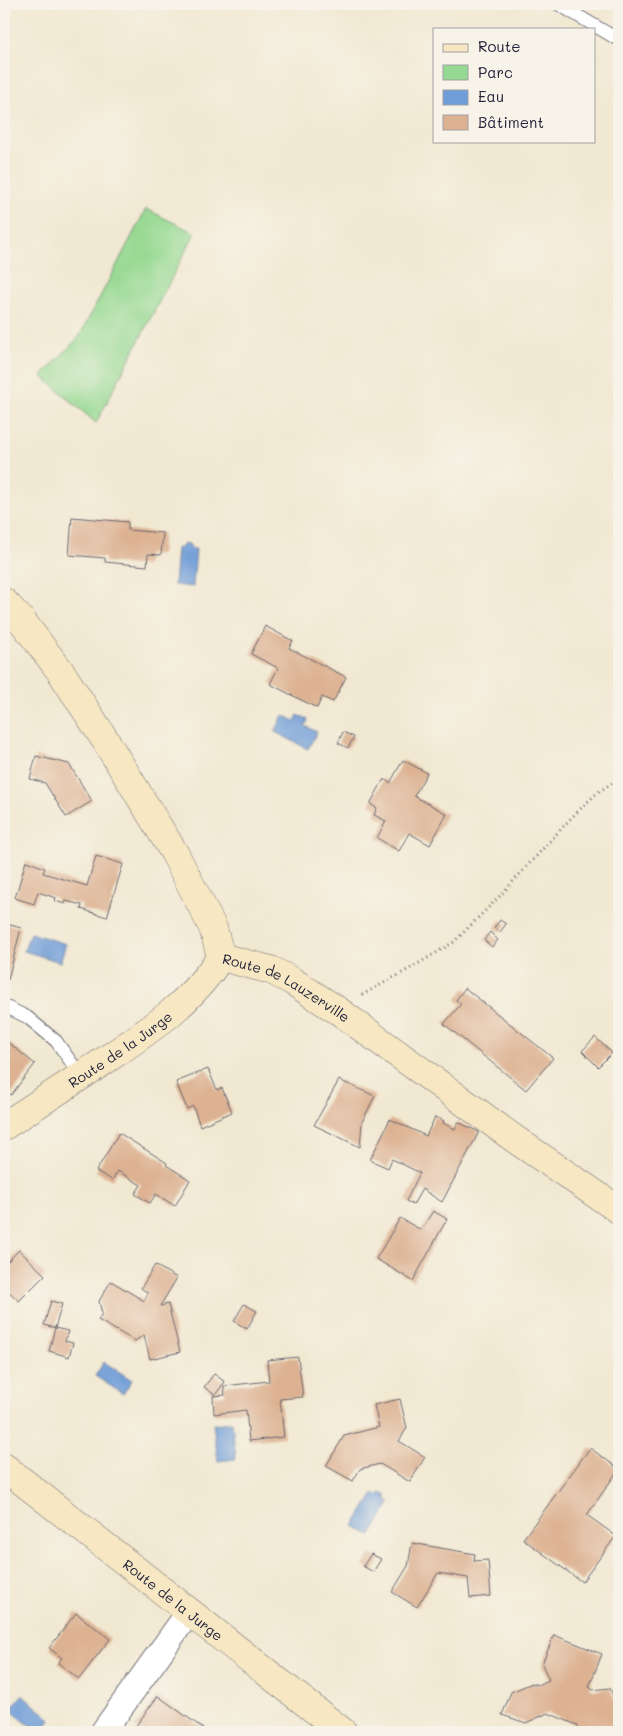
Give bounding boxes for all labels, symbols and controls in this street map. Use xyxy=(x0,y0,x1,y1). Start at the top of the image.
legend xyxy=(433,28,596,142)
text: Route xyxy=(478,36,521,56)
text: Parc xyxy=(478,62,513,82)
text: Eau xyxy=(478,86,504,106)
text: Bâtiment xyxy=(478,112,544,132)
street label: Route de Lauzerville xyxy=(221,948,354,1026)
street label: Route de la Jurge xyxy=(64,1007,176,1092)
street label: Route de la Jurge xyxy=(119,1554,227,1645)

